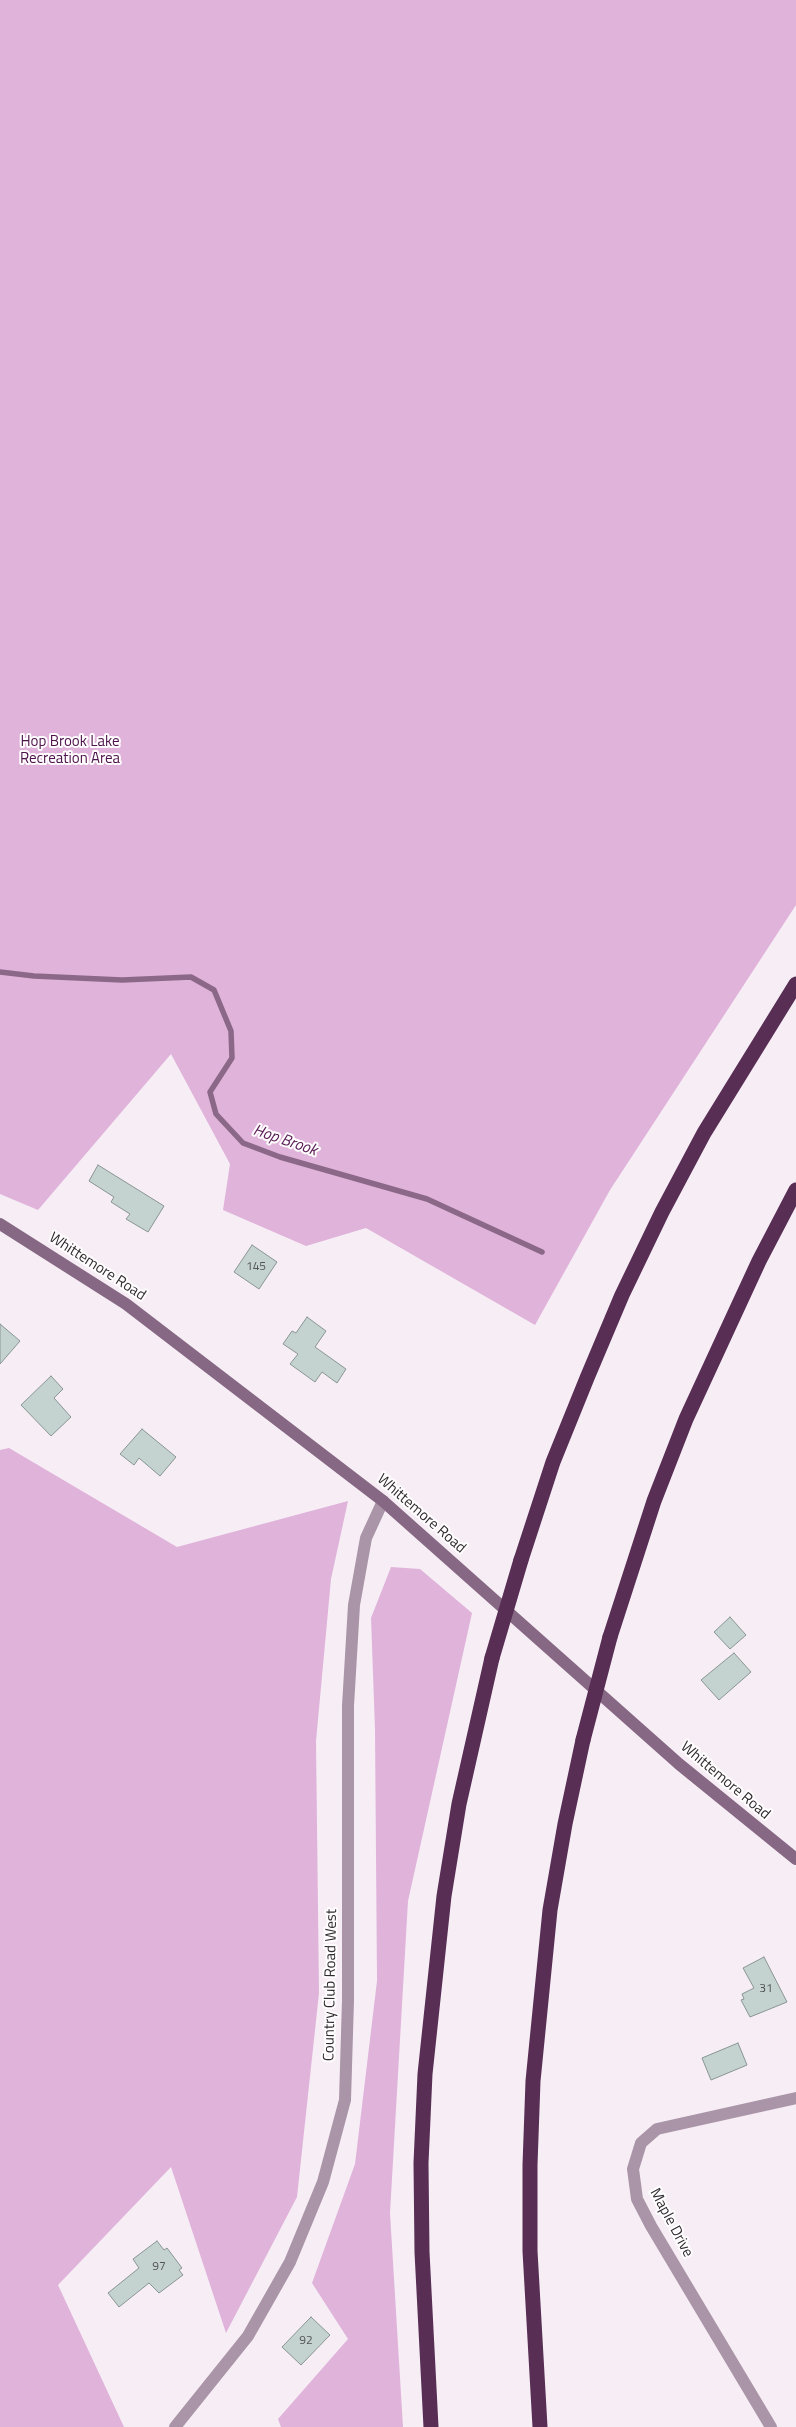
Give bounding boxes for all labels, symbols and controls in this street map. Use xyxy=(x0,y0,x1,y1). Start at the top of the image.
park label: Hop Brook Lake Recreation Area xyxy=(20,733,120,768)
water label: Hop Brook xyxy=(251,1121,319,1161)
street label: Whittemore Road xyxy=(45,1229,149,1305)
house number: 145 xyxy=(246,1260,266,1274)
street label: Whittemore Road xyxy=(373,1471,469,1557)
street label: Whittemore Road xyxy=(676,1738,774,1824)
street label: Country Club Road West xyxy=(321,1909,341,2061)
house number: 31 xyxy=(759,1982,773,1996)
street label: Maple Drive xyxy=(645,2186,697,2260)
house number: 97 xyxy=(152,2260,166,2274)
house number: 92 xyxy=(299,2334,313,2348)

